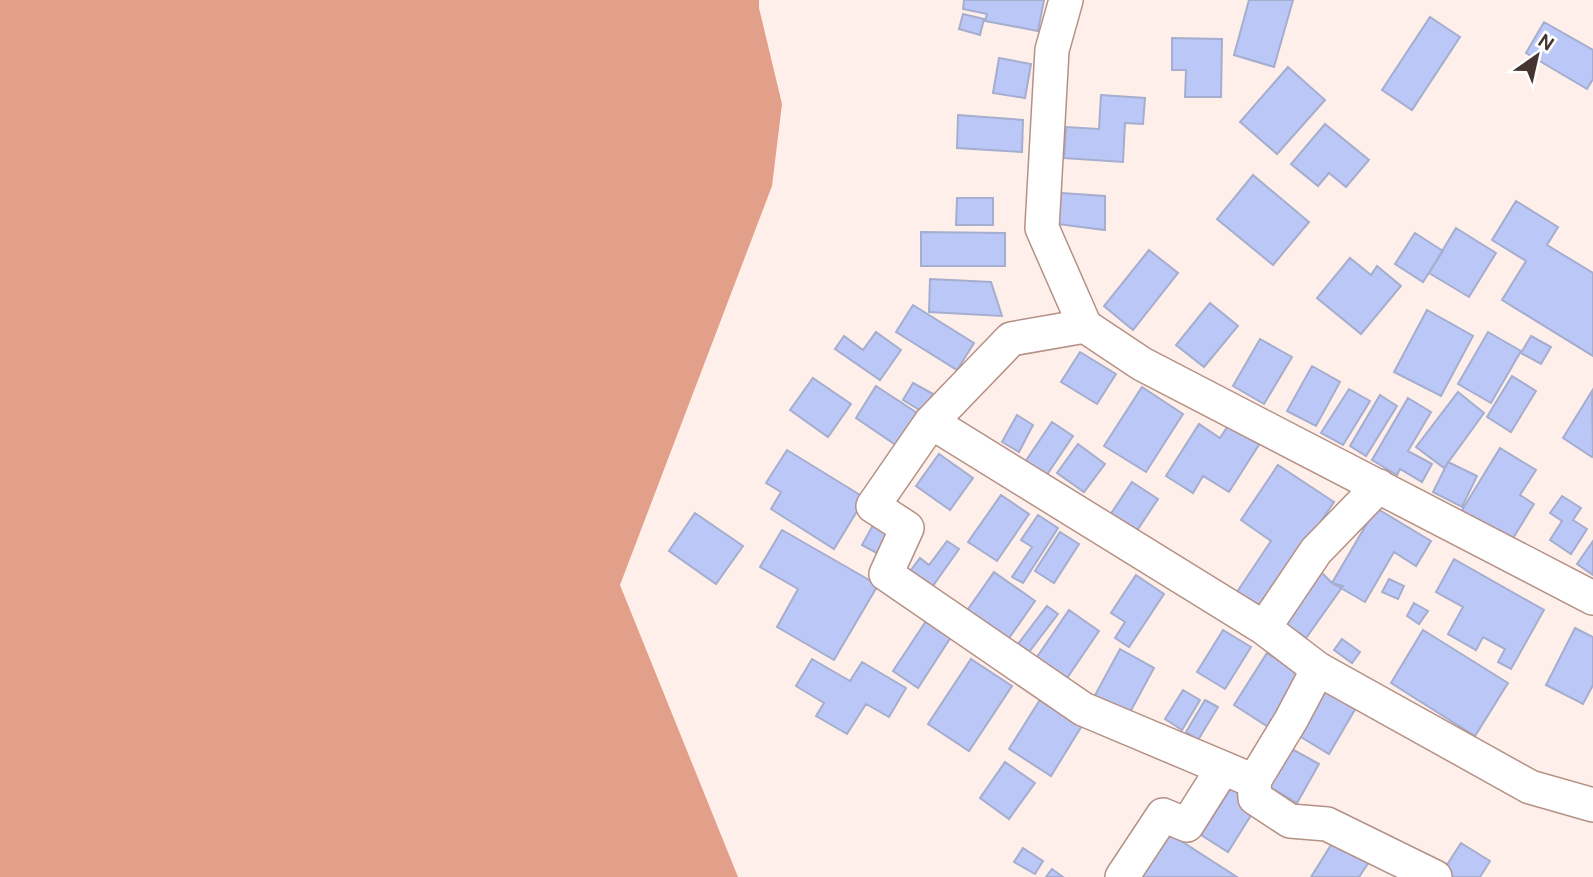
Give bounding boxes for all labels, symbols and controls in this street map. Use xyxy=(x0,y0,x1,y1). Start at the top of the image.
north arrow xyxy=(1502,21,1572,91)
text: N xyxy=(1533,28,1559,57)

